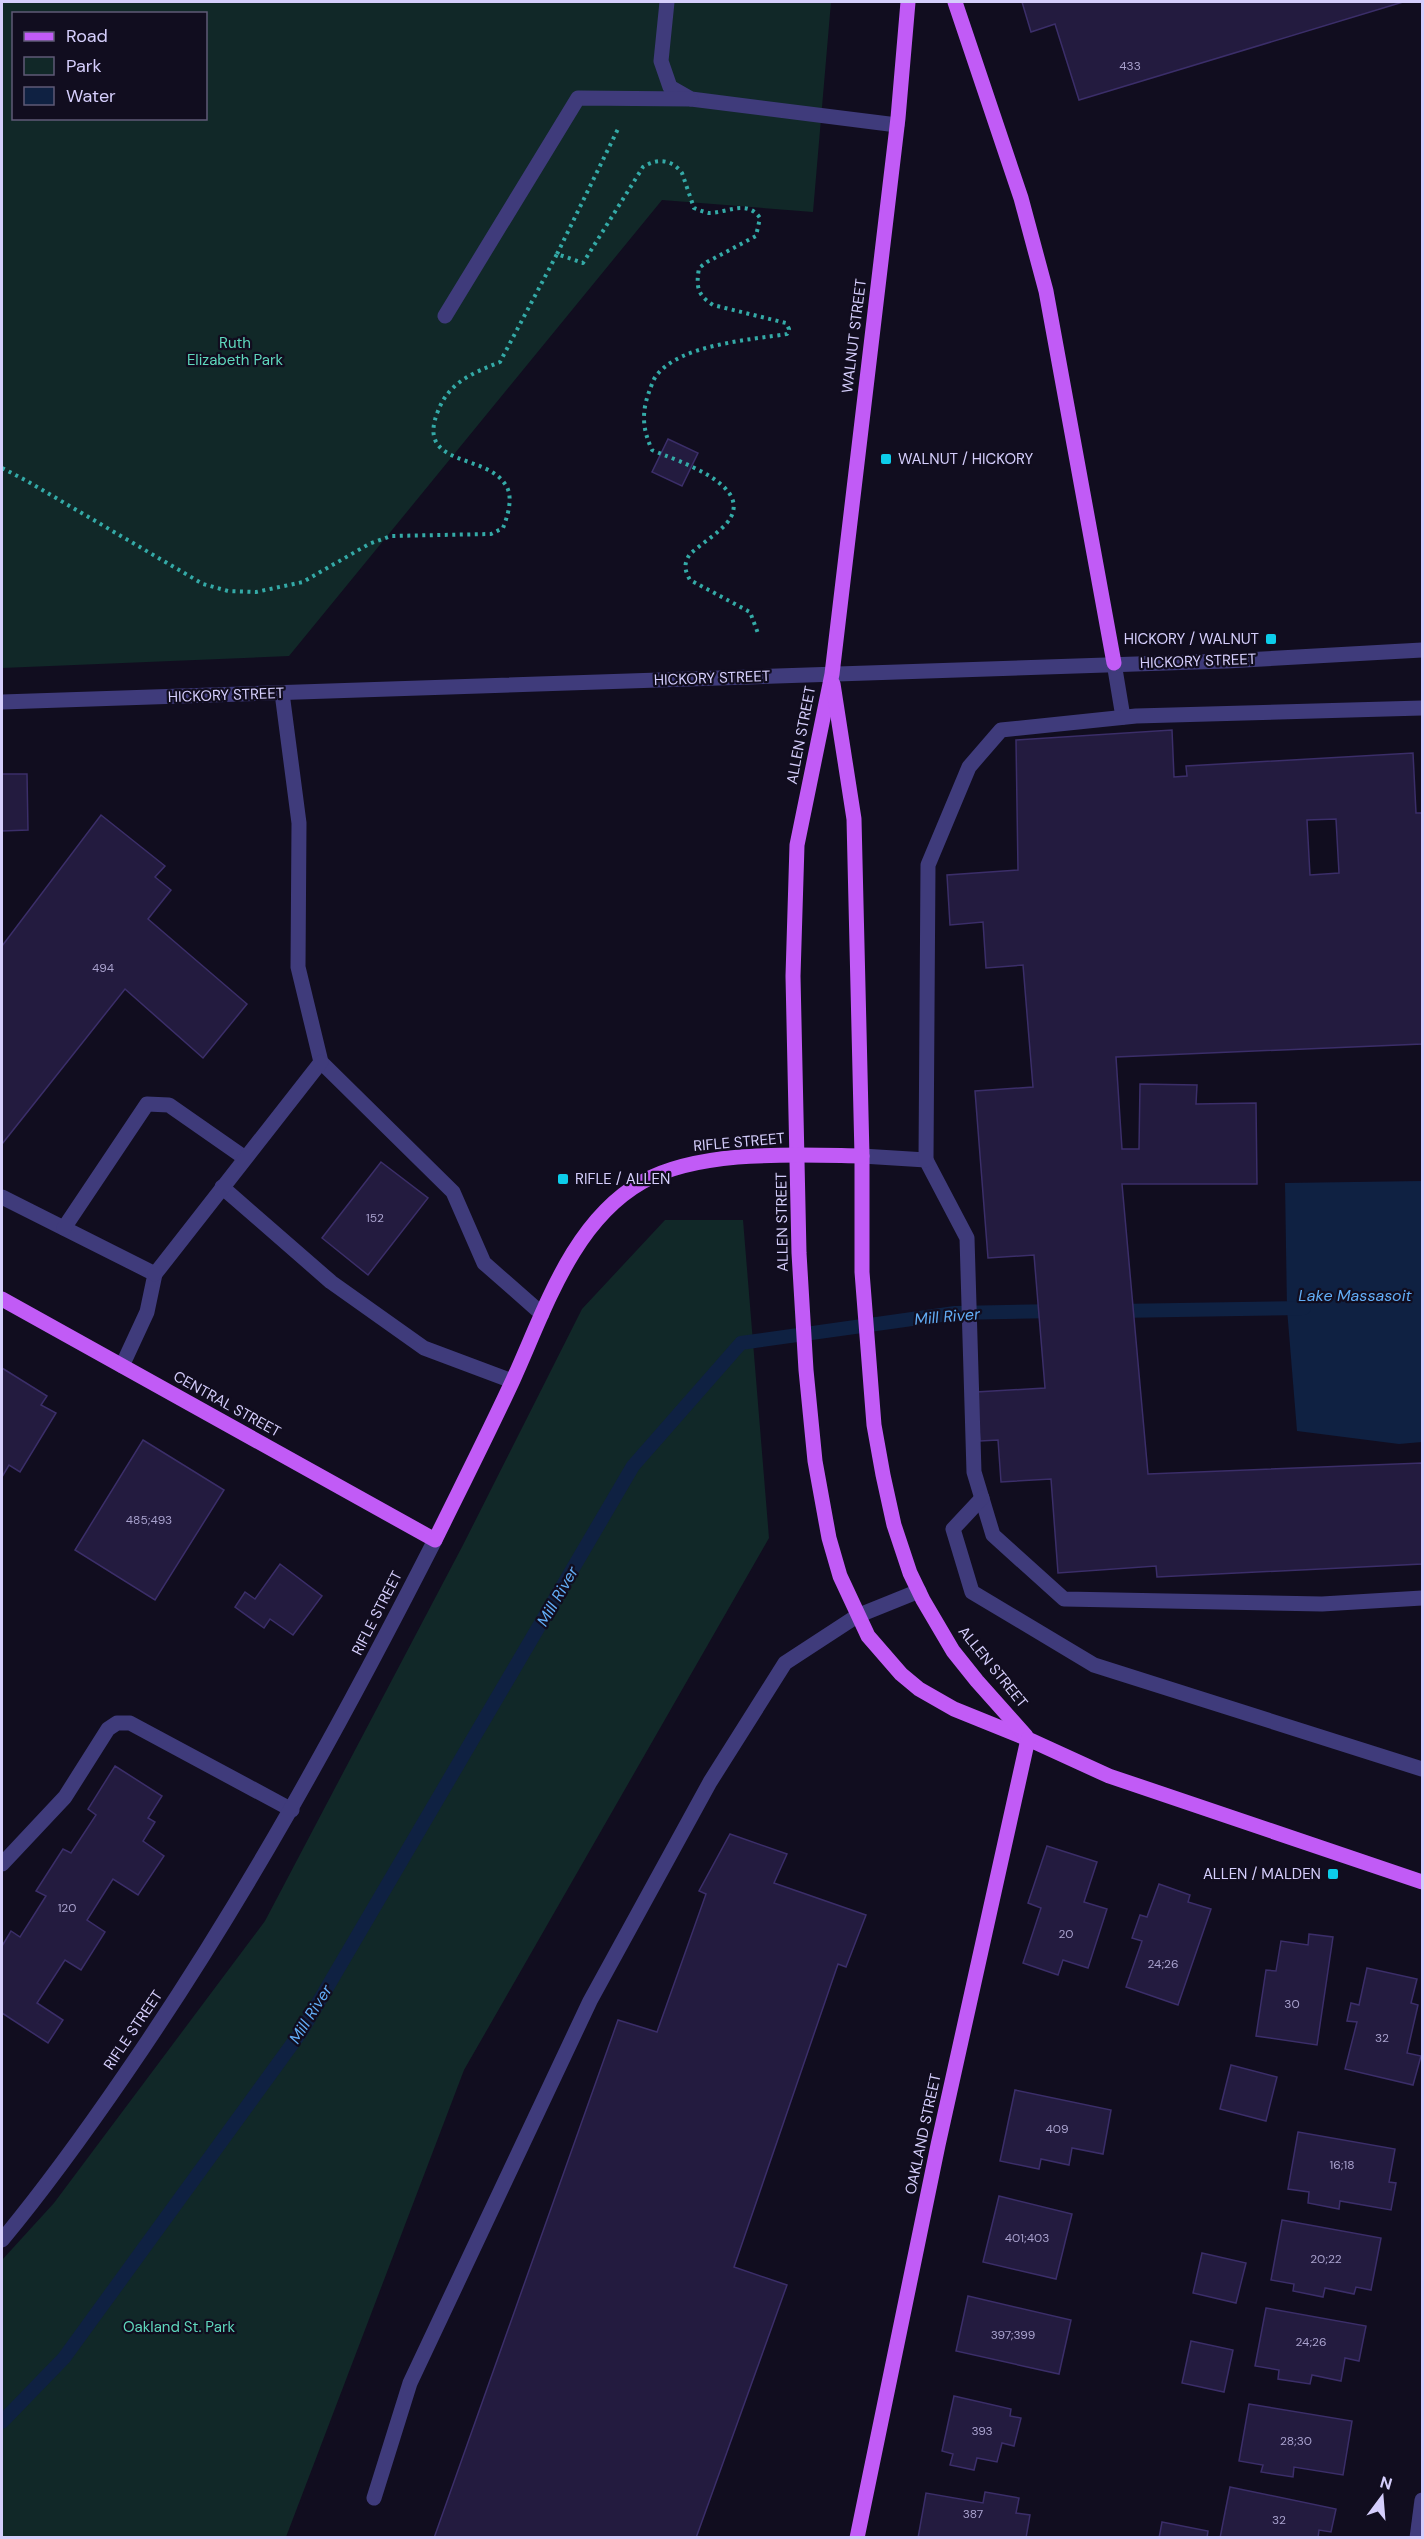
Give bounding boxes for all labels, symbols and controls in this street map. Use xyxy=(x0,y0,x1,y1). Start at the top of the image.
legend xyxy=(12,12,207,120)
text: Road xyxy=(66,24,108,48)
text: Park xyxy=(66,54,102,78)
house number: 433 xyxy=(1119,58,1141,74)
text: Water xyxy=(66,84,116,108)
street label: WALNUT STREET xyxy=(837,278,871,394)
park label: Ruth Elizabeth Park xyxy=(187,333,284,370)
place label: WALNUT / HICKORY xyxy=(898,449,1034,469)
marker: WALNUT / HICKORY xyxy=(879,452,893,466)
place label: HICKORY / WALNUT xyxy=(1124,629,1259,649)
marker: HICKORY / WALNUT xyxy=(1264,632,1278,646)
street label: HICKORY STREET xyxy=(1139,649,1257,673)
street label: HICKORY STREET xyxy=(653,666,771,690)
street label: HICKORY STREET xyxy=(167,683,285,707)
street label: ALLEN STREET xyxy=(782,684,820,786)
house number: 494 xyxy=(92,960,114,976)
street label: RIFLE STREET xyxy=(692,1128,786,1156)
place label: RIFLE / ALLEN xyxy=(575,1169,670,1189)
marker: RIFLE / ALLEN xyxy=(556,1172,570,1186)
street label: ALLEN STREET xyxy=(771,1172,793,1272)
house number: 152 xyxy=(366,1210,384,1226)
water label: Lake Massasoit xyxy=(1298,1285,1412,1306)
water label: Mill River xyxy=(913,1303,982,1330)
street label: CENTRAL STREET xyxy=(170,1366,284,1442)
house number: 485;493 xyxy=(126,1512,172,1528)
water label: Mill River xyxy=(532,1562,584,1630)
street label: RIFLE STREET xyxy=(347,1567,407,1659)
street label: ALLEN STREET xyxy=(954,1622,1032,1712)
place label: ALLEN / MALDEN xyxy=(1203,1864,1321,1884)
marker: ALLEN / MALDEN xyxy=(1326,1867,1340,1881)
house number: 120 xyxy=(58,1900,76,1916)
house number: 20 xyxy=(1058,1926,1074,1942)
house number: 24;26 xyxy=(1147,1956,1179,1972)
water label: Mill River xyxy=(284,1980,337,2048)
street label: RIFLE STREET xyxy=(99,1986,167,2074)
house number: 30 xyxy=(1284,1996,1300,2012)
house number: 32 xyxy=(1375,2030,1389,2046)
street label: OAKLAND STREET xyxy=(900,2072,946,2196)
house number: 409 xyxy=(1045,2121,1069,2137)
house number: 16;18 xyxy=(1329,2157,1355,2173)
house number: 401;403 xyxy=(1005,2230,1049,2246)
house number: 20;22 xyxy=(1310,2251,1342,2267)
park label: Oakland St. Park xyxy=(123,2317,235,2337)
house number: 397;399 xyxy=(991,2327,1035,2343)
house number: 24;26 xyxy=(1295,2334,1327,2350)
house number: 393 xyxy=(971,2423,993,2439)
house number: 28;30 xyxy=(1280,2433,1312,2449)
north arrow xyxy=(1352,2467,1412,2527)
text: N xyxy=(1377,2471,1395,2495)
house number: 387 xyxy=(963,2506,983,2522)
house number: 32 xyxy=(1272,2512,1286,2528)

